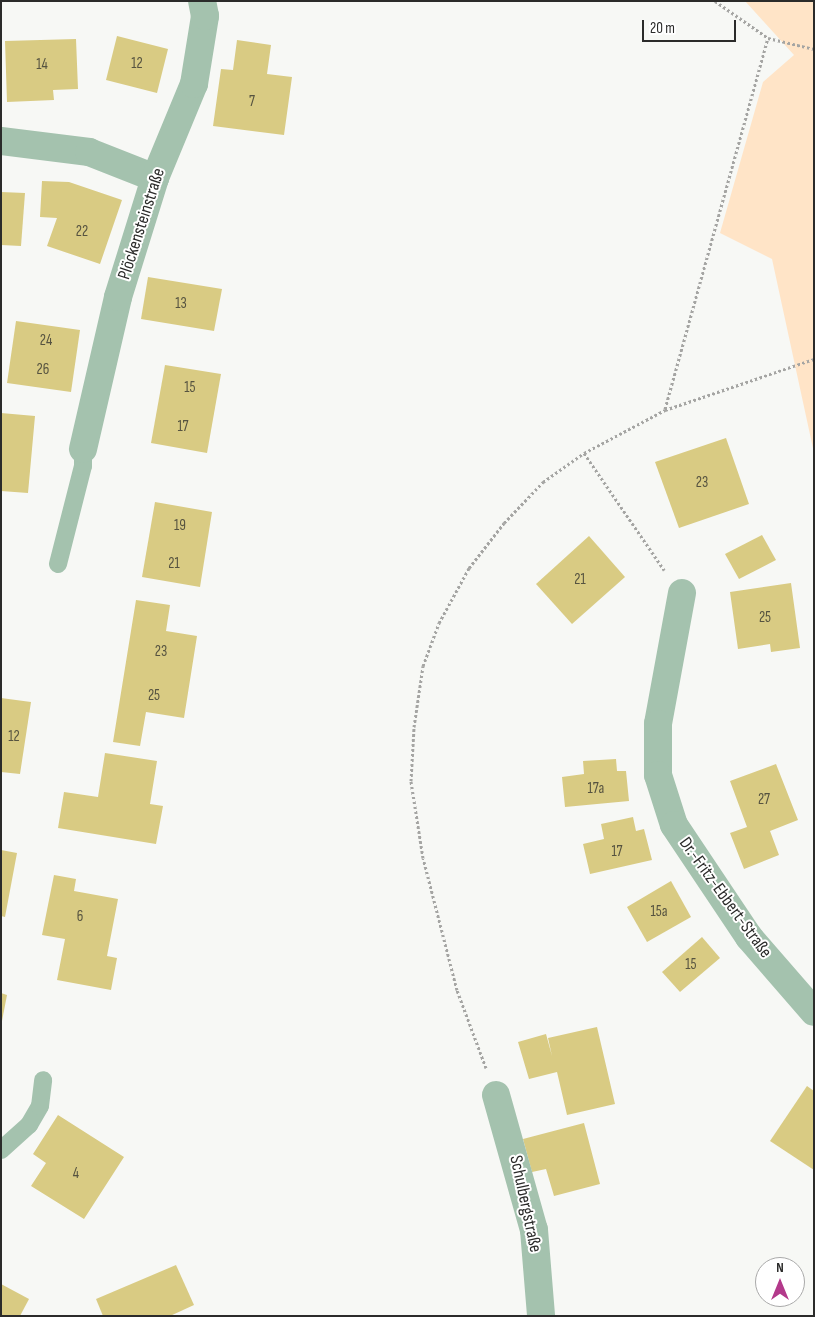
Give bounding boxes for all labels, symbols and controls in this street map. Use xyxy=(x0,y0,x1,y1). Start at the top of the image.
scale bar xyxy=(645,10,739,42)
text: 20 m xyxy=(650,19,675,38)
house number: 12 xyxy=(131,55,143,73)
house number: 14 xyxy=(36,56,48,74)
house number: 7 xyxy=(249,93,255,111)
street label: Plöckensteinstraße xyxy=(114,166,170,282)
house number: 22 xyxy=(76,223,88,241)
house number: 13 xyxy=(175,295,187,313)
house number: 24 xyxy=(40,332,52,350)
house number: 26 xyxy=(37,361,49,379)
house number: 15 xyxy=(184,379,196,397)
house number: 17 xyxy=(177,418,189,436)
house number: 23 xyxy=(696,474,708,492)
house number: 19 xyxy=(174,517,186,535)
house number: 21 xyxy=(168,555,180,573)
house number: 21 xyxy=(574,571,586,589)
house number: 25 xyxy=(759,609,771,627)
house number: 23 xyxy=(155,643,167,661)
house number: 25 xyxy=(148,687,160,705)
house number: 12 xyxy=(8,728,20,746)
house number: 17a xyxy=(588,780,604,798)
house number: 27 xyxy=(758,791,770,809)
street label: Dr.-Fritz-Ebbert-Straße xyxy=(674,834,776,962)
house number: 17 xyxy=(611,843,623,861)
house number: 15a xyxy=(650,903,668,921)
house number: 6 xyxy=(77,908,83,926)
house number: 15 xyxy=(685,956,697,974)
street label: Schulbergstraße xyxy=(504,1154,546,1254)
house number: 4 xyxy=(73,1165,79,1183)
north arrow xyxy=(755,1257,805,1307)
text: N xyxy=(776,1259,784,1276)

